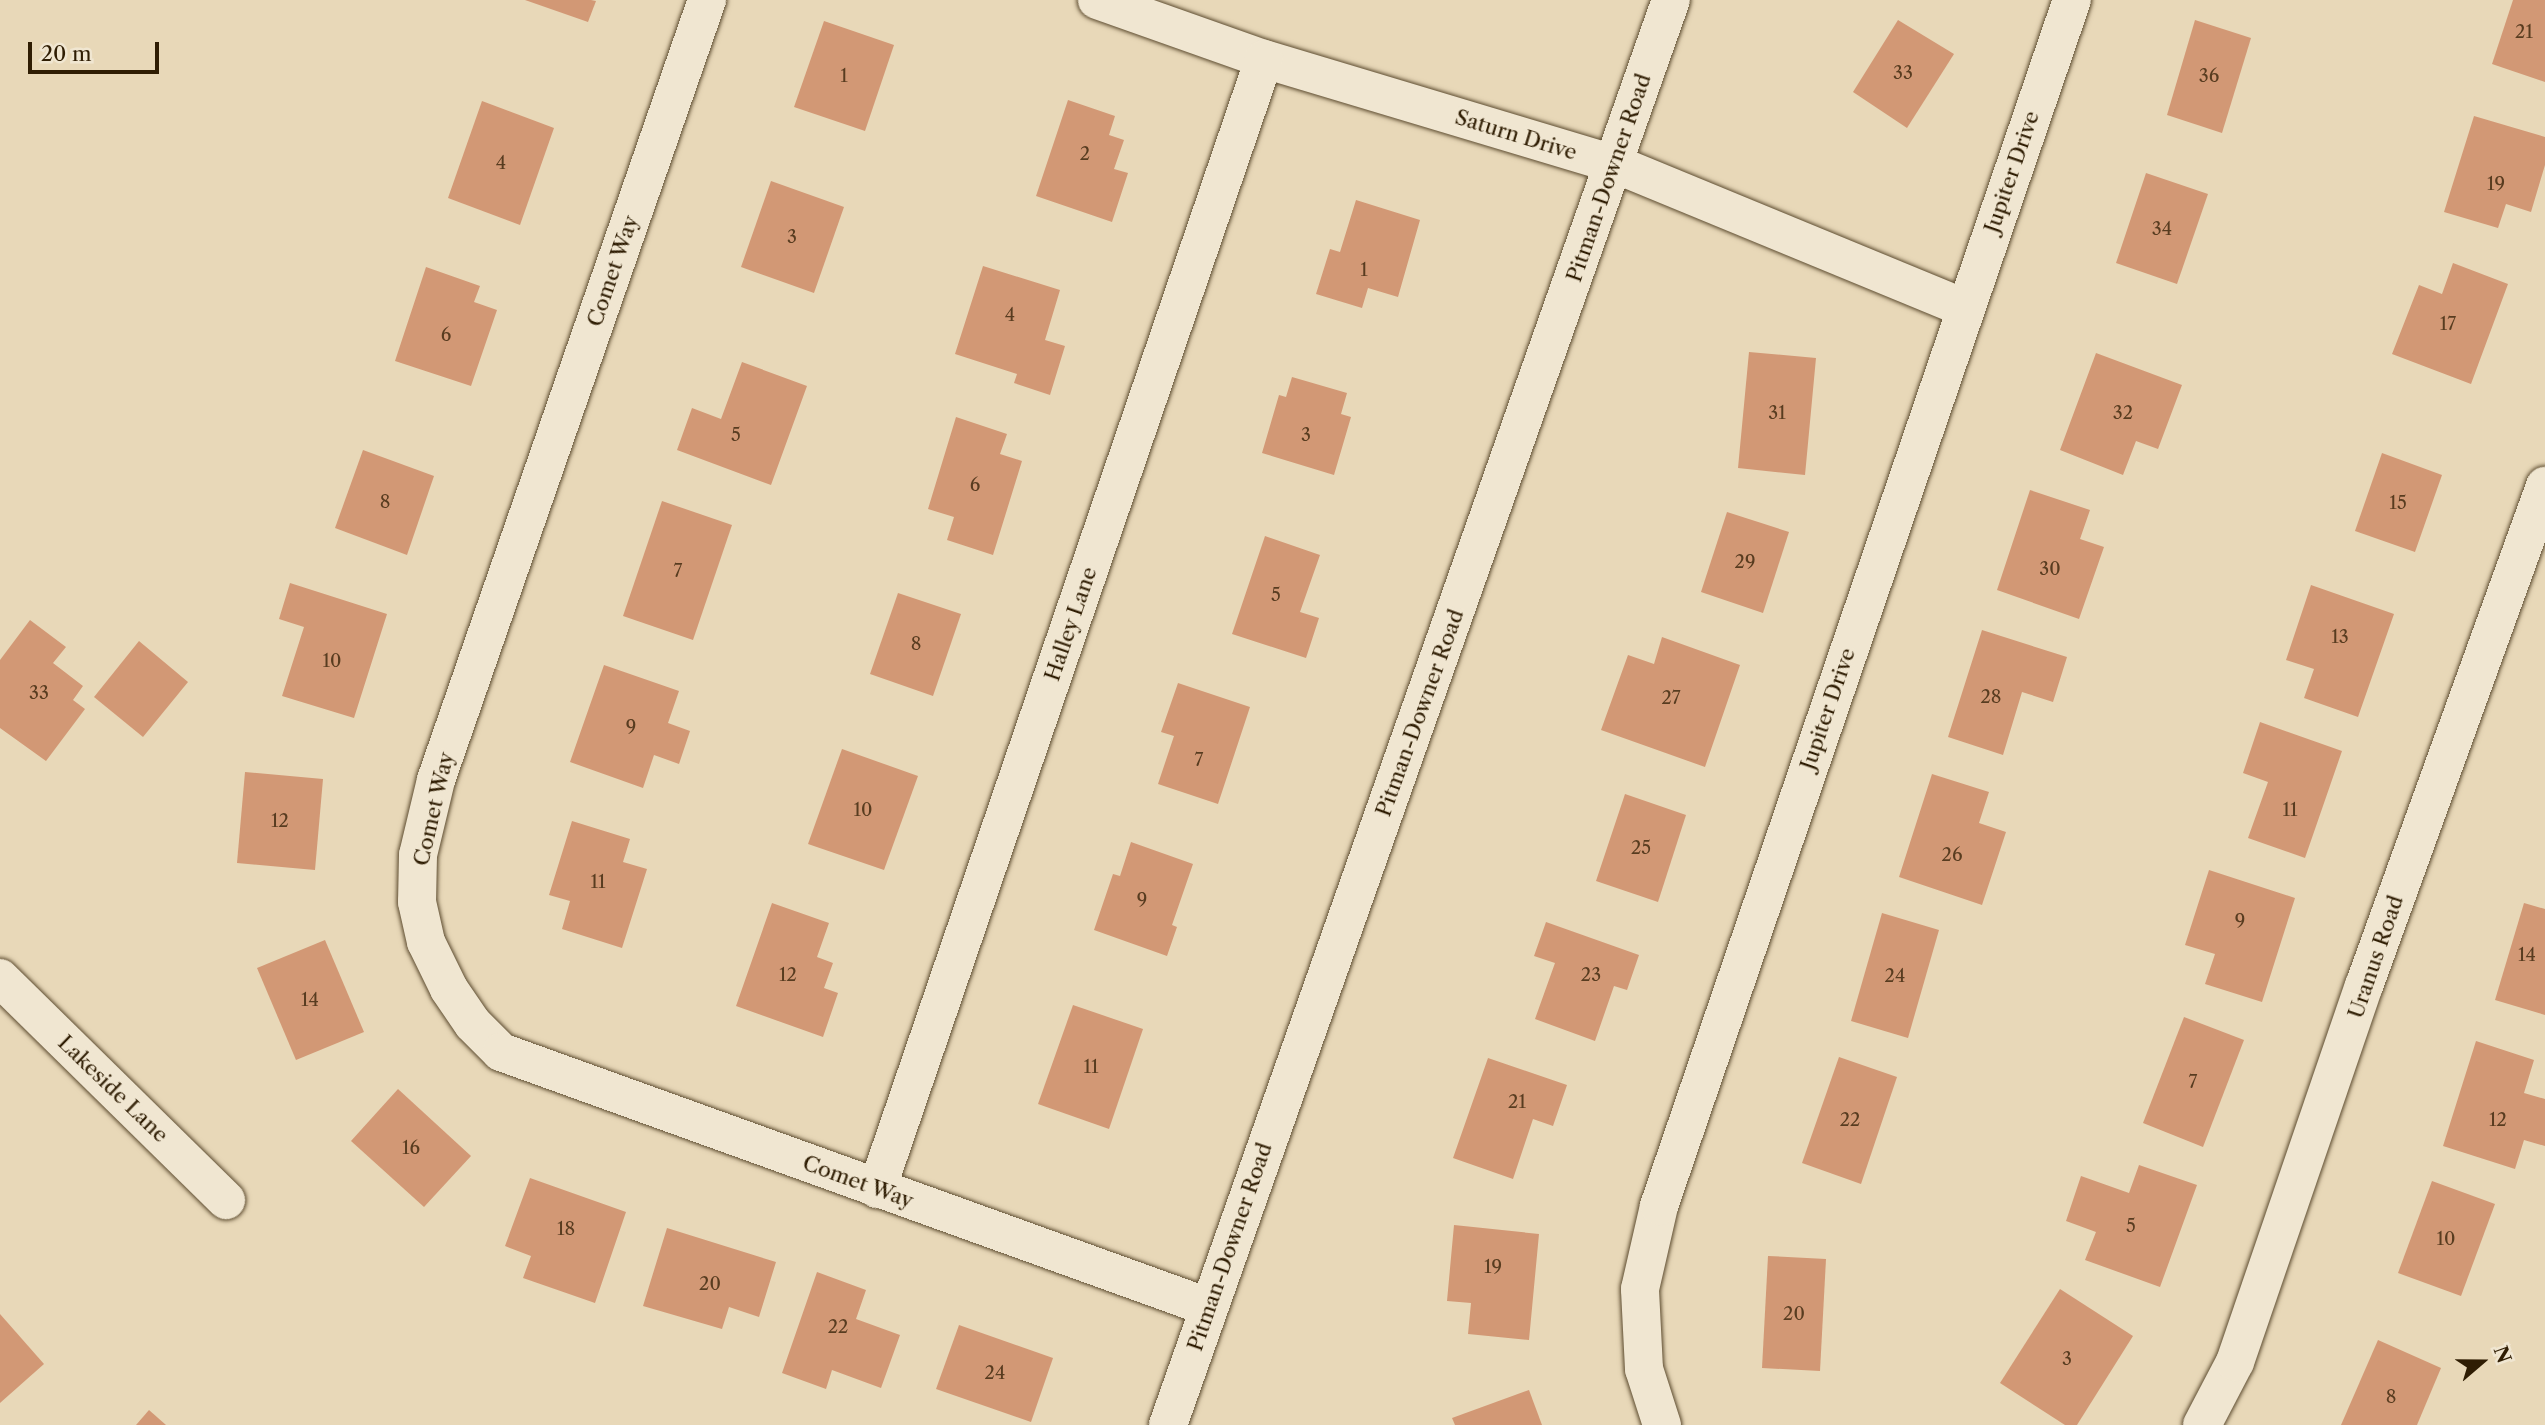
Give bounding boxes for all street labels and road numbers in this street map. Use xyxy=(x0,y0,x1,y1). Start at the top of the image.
street label: Pitman-Downer Road xyxy=(1561,70,1657,286)
street label: Saturn Drive xyxy=(1452,105,1580,165)
street label: Jupiter Drive xyxy=(1979,108,2045,236)
street label: Comet Way xyxy=(582,212,644,330)
street label: Halley Lane xyxy=(1040,563,1102,685)
street label: Pitman-Downer Road xyxy=(1371,606,1469,820)
street label: Jupiter Drive xyxy=(1795,645,1861,773)
street label: Comet Way xyxy=(409,749,459,869)
street label: Uranus Road xyxy=(2343,892,2409,1022)
street label: Lakeside Lane xyxy=(53,1030,173,1148)
street label: Pitman-Downer Road xyxy=(1182,1139,1278,1355)
street label: Comet Way xyxy=(799,1150,917,1214)

